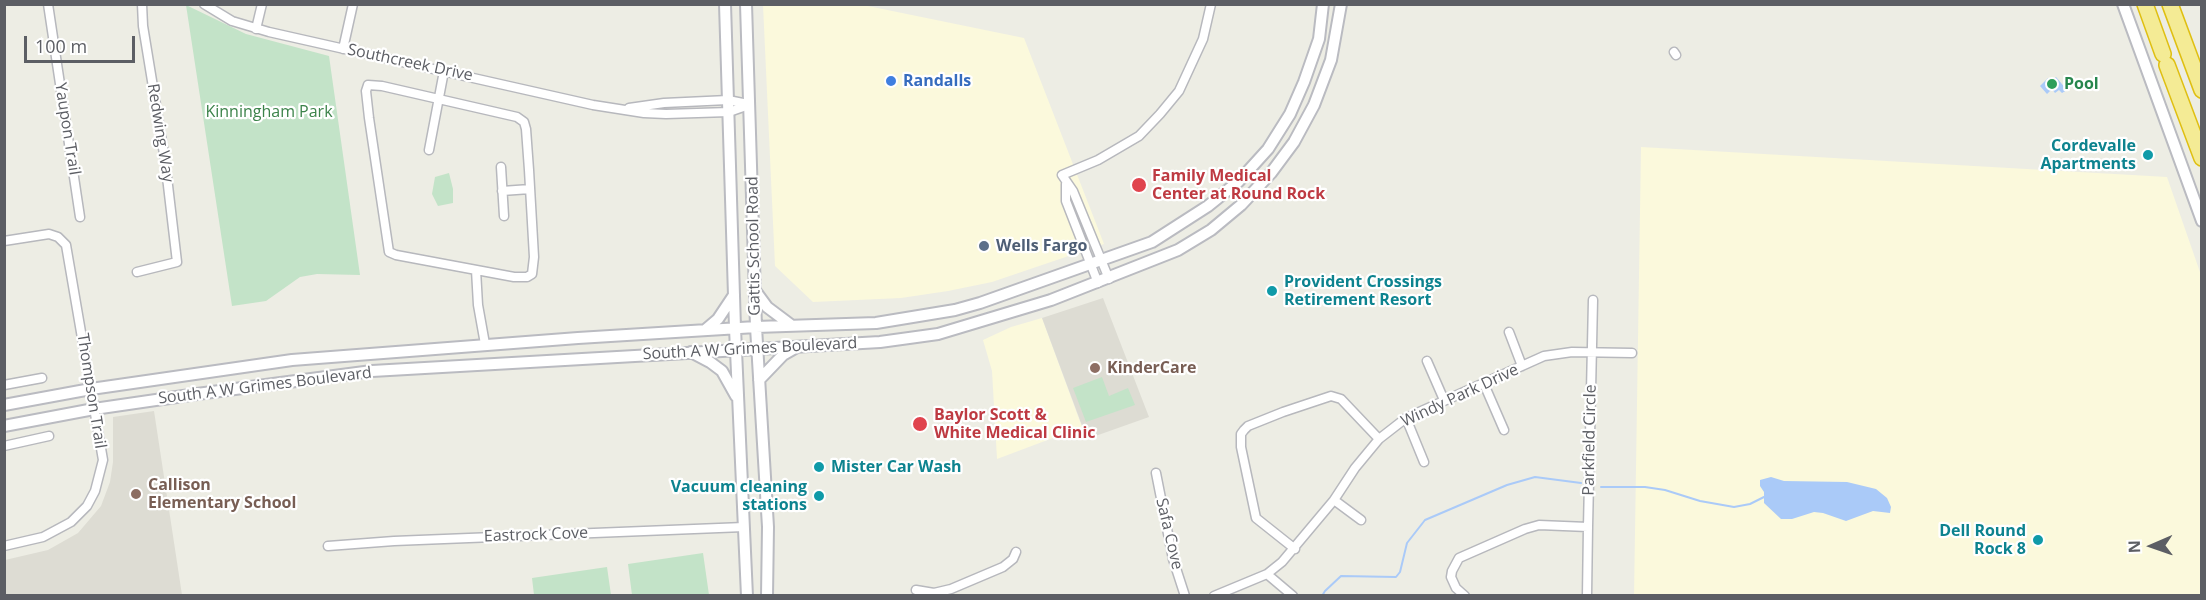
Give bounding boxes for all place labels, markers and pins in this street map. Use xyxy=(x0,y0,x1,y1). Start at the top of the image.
place label: Randalls xyxy=(903,71,971,91)
marker: Randalls xyxy=(884,74,898,88)
place label: Pool xyxy=(2064,74,2099,94)
marker: Pool xyxy=(2045,77,2059,91)
place label: Cordevalle Apartments xyxy=(2040,136,2136,174)
marker: Cordevalle Apartments xyxy=(2141,148,2155,162)
place label: Family Medical Center at Round Rock xyxy=(1152,166,1325,204)
marker: Family Medical Center at Round Rock xyxy=(1130,176,1148,194)
place label: Wells Fargo xyxy=(996,236,1087,256)
marker: Wells Fargo xyxy=(977,239,991,253)
place label: Provident Crossings Retirement Resort xyxy=(1284,272,1442,310)
marker: Provident Crossings Retirement Resort xyxy=(1265,284,1279,298)
place label: KinderCare xyxy=(1107,358,1196,378)
marker: KinderCare xyxy=(1088,361,1102,375)
place label: Baylor Scott & White Medical Clinic xyxy=(934,405,1095,443)
marker: Baylor Scott & White Medical Clinic xyxy=(911,415,929,433)
place label: Mister Car Wash xyxy=(831,457,962,477)
marker: Mister Car Wash xyxy=(812,460,826,474)
place label: Callison Elementary School xyxy=(148,475,296,513)
place label: Vacuum cleaning stations xyxy=(671,477,807,515)
marker: Callison Elementary School xyxy=(129,487,143,501)
marker: Vacuum cleaning stations xyxy=(812,489,826,503)
place label: Dell Round Rock 8 xyxy=(1939,521,2026,559)
marker: Dell Round Rock 8 xyxy=(2031,533,2045,547)

